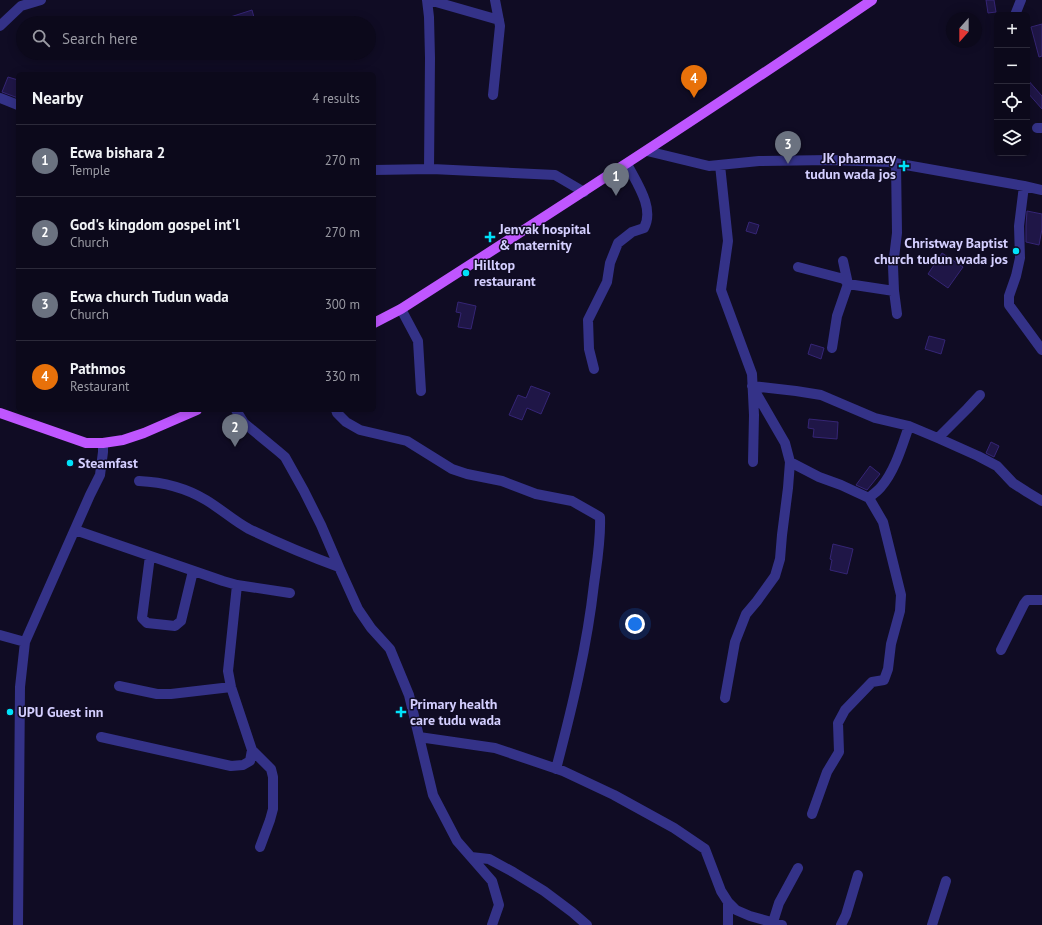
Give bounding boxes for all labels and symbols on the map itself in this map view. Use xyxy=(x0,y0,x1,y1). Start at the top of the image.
north arrow xyxy=(946,12,982,48)
pin: 4 xyxy=(681,65,707,98)
pin: 3 xyxy=(775,131,801,164)
place label: JK pharmacy tudun wada jos xyxy=(805,149,896,183)
marker: JK pharmacy tudun wada jos xyxy=(899,161,909,171)
pin: 1 xyxy=(603,163,629,196)
place label: Jenvak hospital & maternity xyxy=(498,220,591,254)
marker: Jenvak hospital & maternity xyxy=(484,231,496,243)
place label: Christway Baptist church tudun wada jos xyxy=(874,234,1008,268)
marker: Christway Baptist church tudun wada jos xyxy=(1011,246,1021,256)
place label: Hilltop restaurant xyxy=(474,256,536,290)
marker: Hilltop restaurant xyxy=(461,268,471,278)
pin: 2 xyxy=(222,414,248,447)
place label: Steamfast xyxy=(78,454,138,472)
marker: Steamfast xyxy=(65,458,75,468)
your location xyxy=(625,614,645,634)
place label: Primary health care tudu wada xyxy=(410,695,501,729)
place label: UPU Guest inn xyxy=(18,703,103,721)
marker: Primary health care tudu wada xyxy=(395,706,407,718)
marker: UPU Guest inn xyxy=(5,707,15,717)

